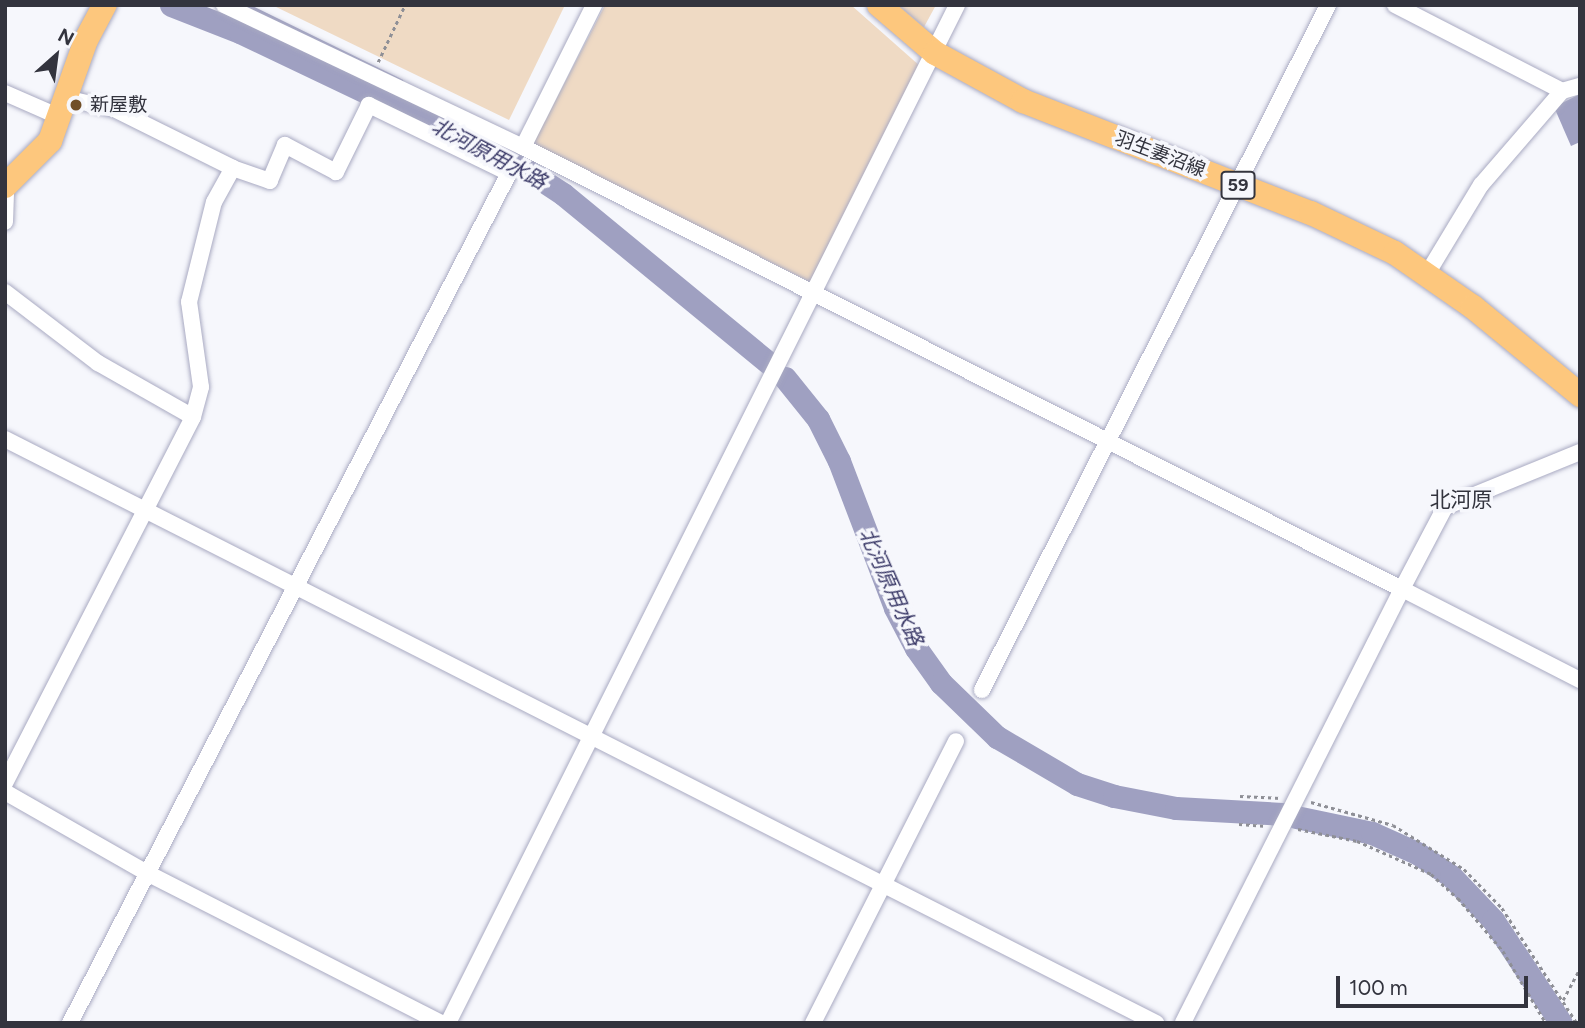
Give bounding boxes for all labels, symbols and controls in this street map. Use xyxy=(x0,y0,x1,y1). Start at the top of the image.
north arrow xyxy=(21,21,91,91)
text: N xyxy=(54,23,78,51)
place label: 新屋敷 xyxy=(90,94,147,116)
marker: 新屋敷 xyxy=(68,97,84,113)
water label: 北河原用水路 xyxy=(427,113,551,195)
street label: 羽生妻沼線 xyxy=(1112,126,1208,182)
road number: 59 xyxy=(1220,170,1256,200)
district label: 北河原 xyxy=(1430,487,1492,513)
water label: 北河原用水路 xyxy=(854,524,928,650)
scale bar xyxy=(1340,962,1532,1006)
text: 100 m xyxy=(1349,975,1408,1000)

